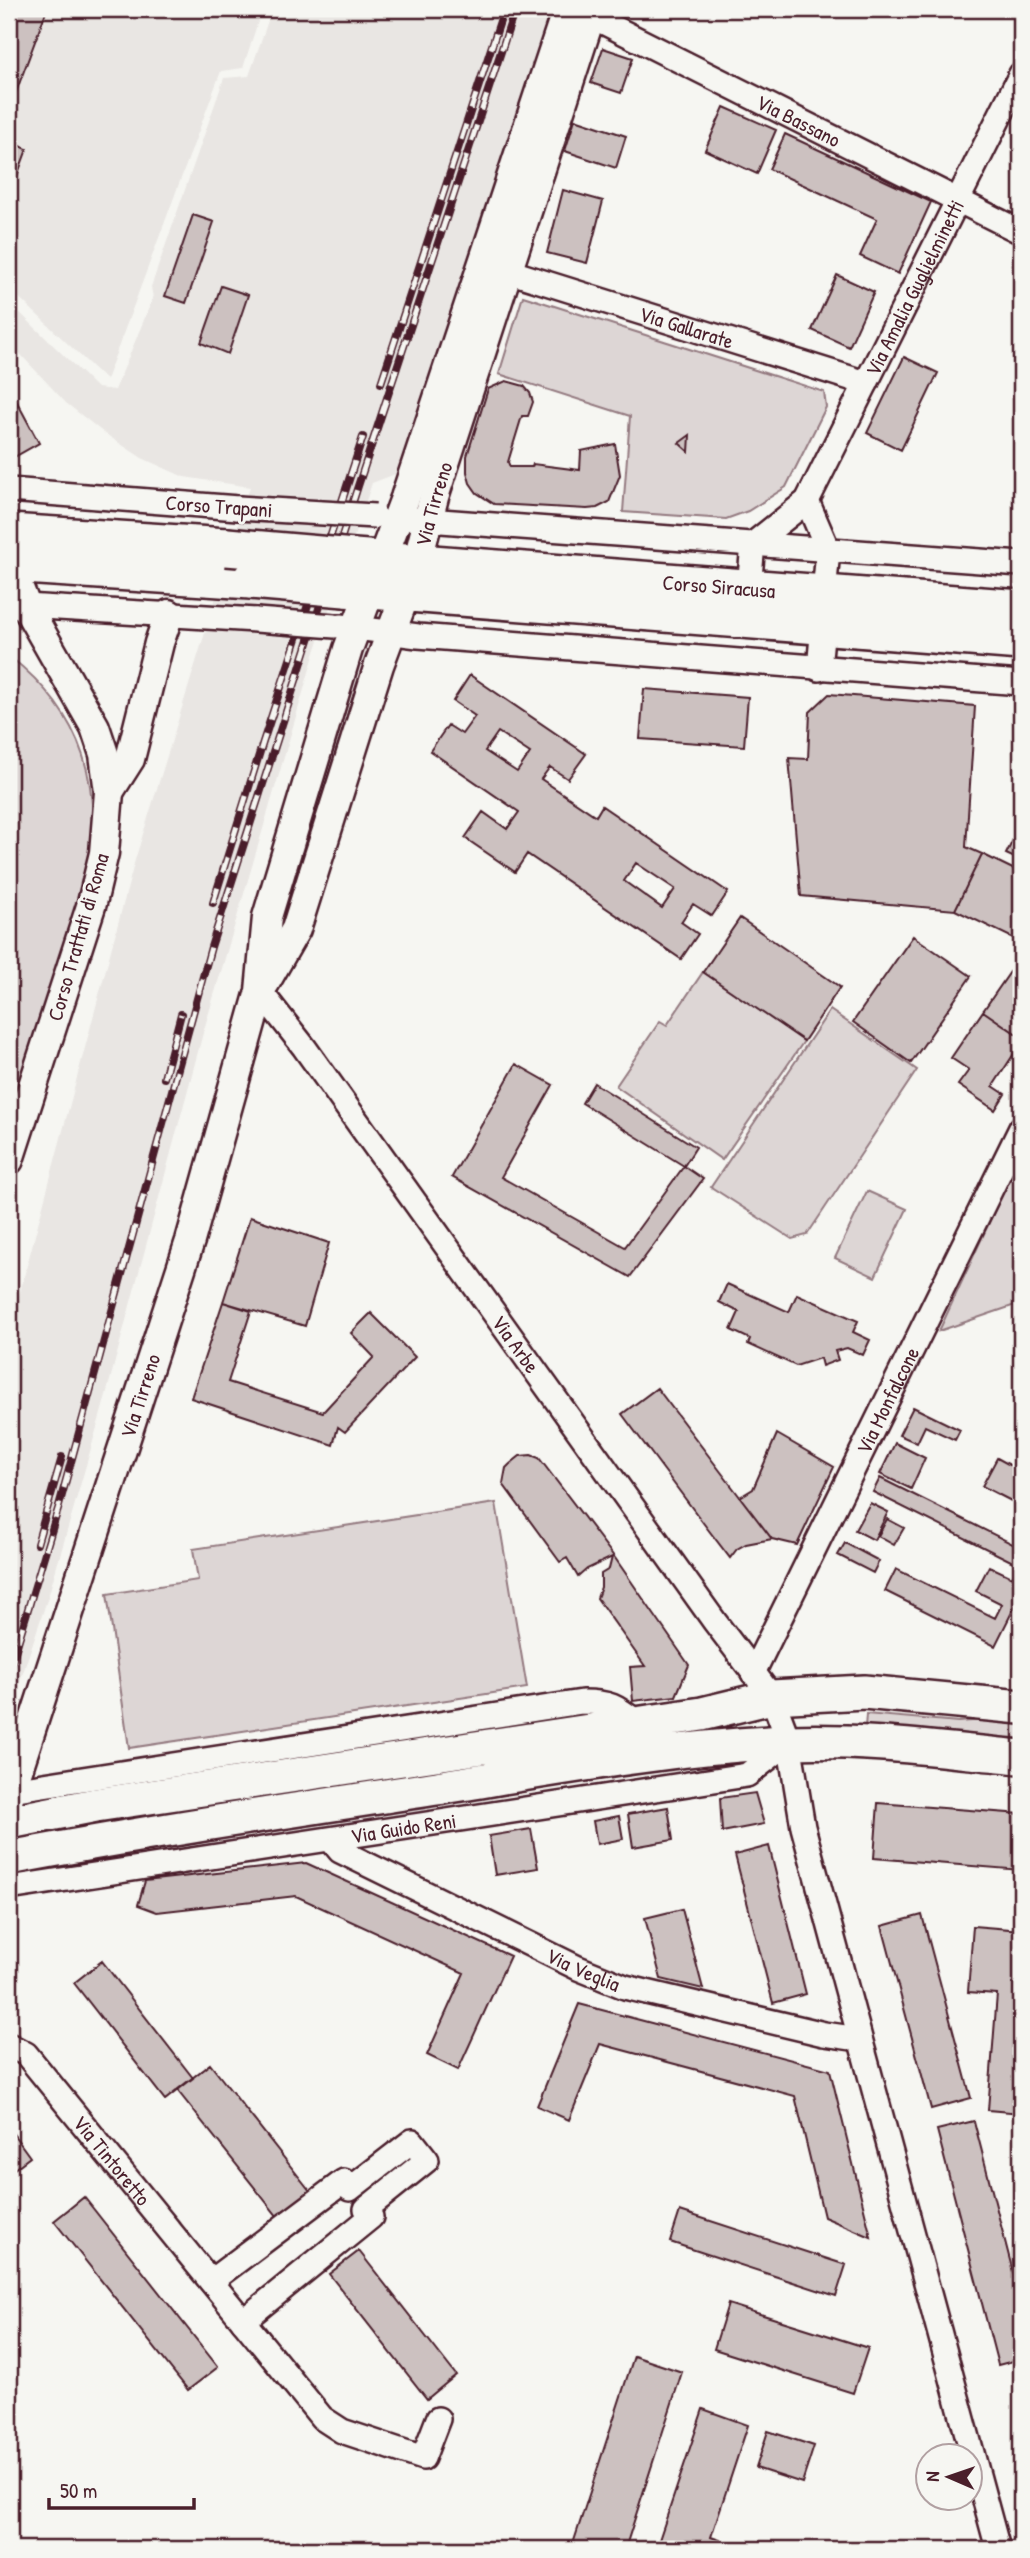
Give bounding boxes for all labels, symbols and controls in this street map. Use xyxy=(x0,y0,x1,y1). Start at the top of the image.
street label: Via Bassano xyxy=(751,87,846,154)
street label: Via Amalia Guglielminetti xyxy=(858,194,970,381)
street label: Via Gallarate xyxy=(636,298,737,355)
street label: Via Tirreno xyxy=(407,458,459,549)
street label: Corso Trapani xyxy=(165,488,273,524)
street label: Corso Siracusa xyxy=(661,567,776,605)
street label: Corso Trattati di Roma xyxy=(40,850,116,1024)
street label: Via Arbe xyxy=(485,1309,547,1379)
street label: Via Monfalcone xyxy=(849,1342,926,1459)
street label: Via Tirreno xyxy=(112,1350,167,1441)
street label: Via Guido Reni xyxy=(349,1805,458,1850)
street label: Via Veglia xyxy=(542,1940,625,1998)
street label: Via Tintoretto xyxy=(67,2109,158,2211)
north arrow xyxy=(914,2442,984,2512)
scale bar xyxy=(49,2467,194,2511)
text: N xyxy=(919,2471,945,2482)
text: 50 m xyxy=(60,2476,97,2505)

